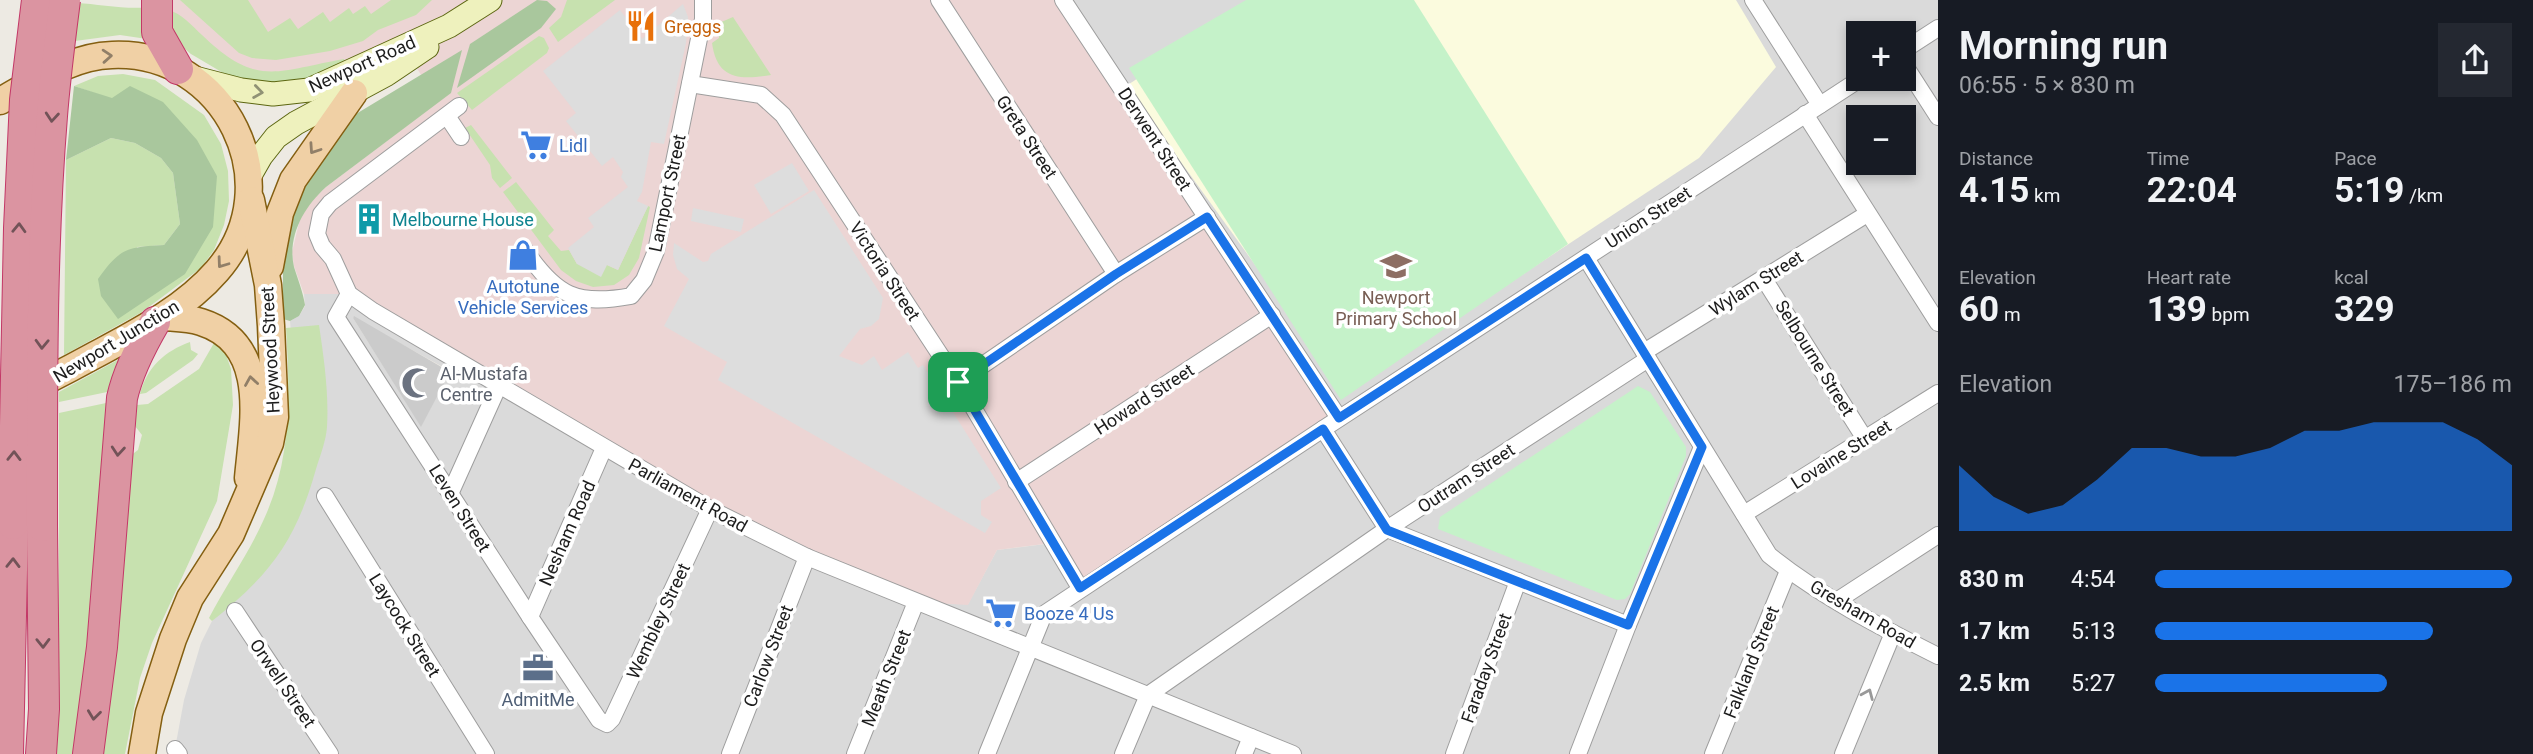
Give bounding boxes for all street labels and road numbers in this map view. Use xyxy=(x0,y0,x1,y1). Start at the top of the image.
street label: Newport Road xyxy=(305,31,419,97)
street label: Derwent Street xyxy=(1114,84,1196,194)
street label: Greta Street xyxy=(992,91,1062,183)
street label: Lamport Street xyxy=(644,132,690,254)
street label: Union Street xyxy=(1601,181,1695,253)
street label: Victoria Street xyxy=(845,218,925,324)
street label: Wylam Street xyxy=(1705,246,1807,320)
street label: Heywood Street xyxy=(256,286,284,414)
street label: Newport Junction xyxy=(49,295,183,387)
street label: Selbourne Street xyxy=(1771,296,1859,420)
street label: Howard Street xyxy=(1090,359,1198,439)
street label: Lovaine Street xyxy=(1787,415,1895,493)
street label: Outram Street xyxy=(1414,439,1519,517)
street label: Parliament Road xyxy=(625,454,751,536)
street label: Leven Street xyxy=(425,460,495,556)
street label: Nesham Road xyxy=(534,477,600,589)
street label: Wembley Street xyxy=(622,560,694,682)
street label: Laycock Street xyxy=(365,569,445,681)
street label: Gresham Road xyxy=(1807,575,1919,653)
street label: Carlow Street xyxy=(739,602,797,710)
street label: Falkland Street xyxy=(1719,603,1783,721)
street label: Faraday Street xyxy=(1456,610,1516,726)
street label: Meath Street xyxy=(857,626,915,730)
street label: Orwell Street xyxy=(246,635,320,731)

